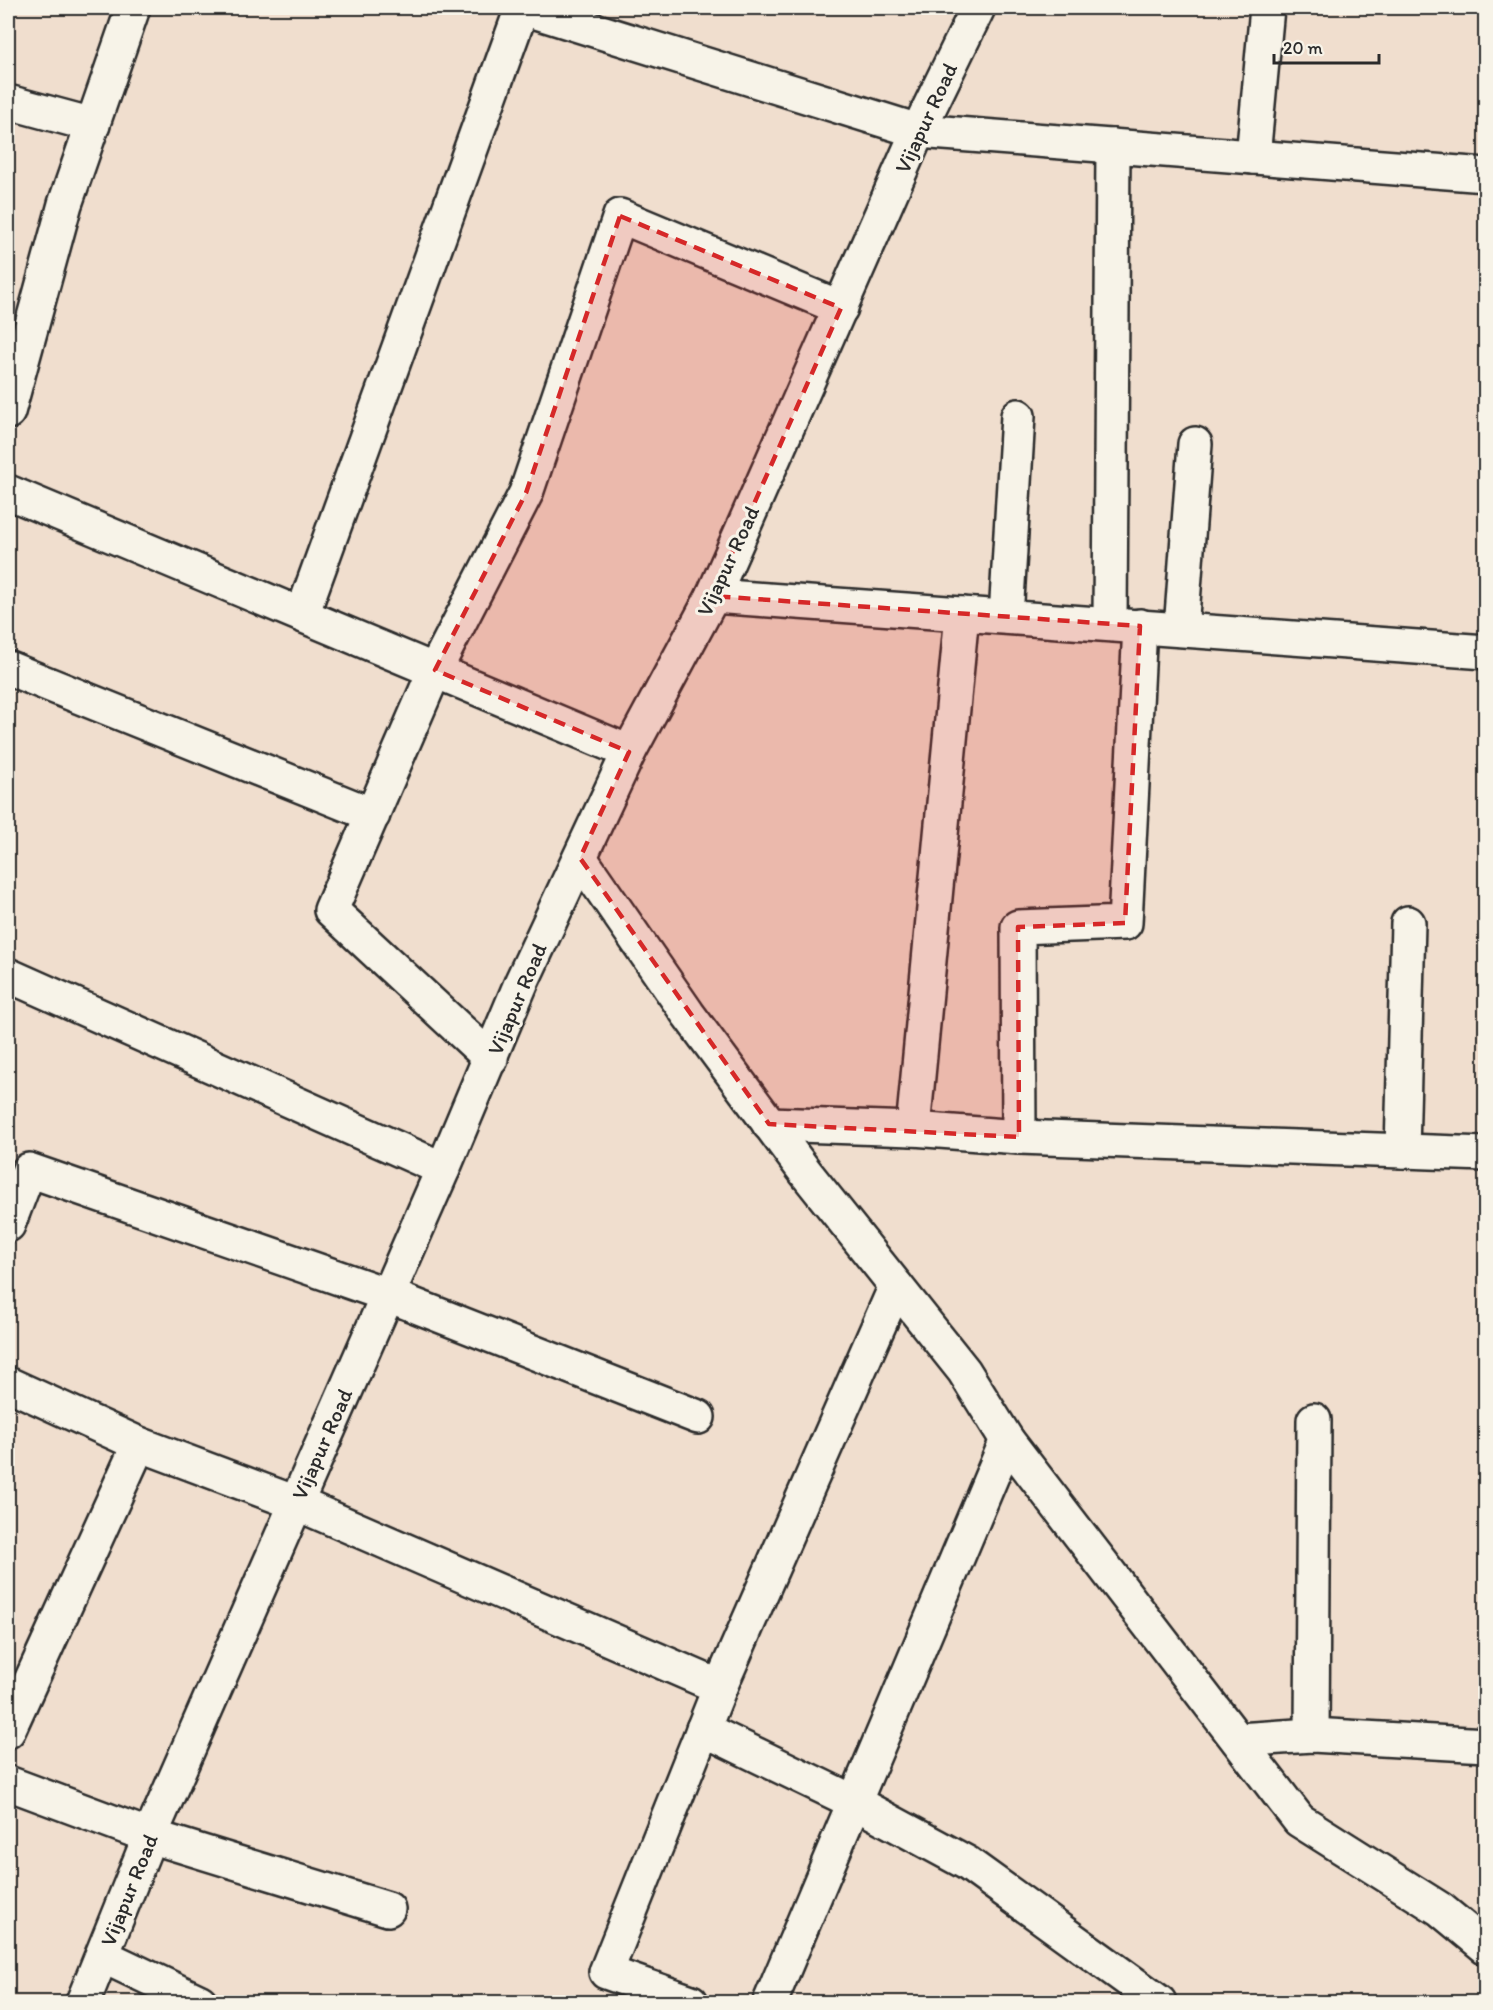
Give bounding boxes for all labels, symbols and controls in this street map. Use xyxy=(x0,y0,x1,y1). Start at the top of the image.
scale bar xyxy=(1274,27,1379,65)
text: 20 m xyxy=(1283,37,1323,59)
street label: Vijapur Road xyxy=(889,58,963,178)
street label: Vijapur Road xyxy=(691,501,765,621)
street label: Vijapur Road xyxy=(481,939,553,1059)
street label: Vijapur Road xyxy=(285,1384,359,1504)
street label: Vijapur Road xyxy=(94,1830,164,1950)

